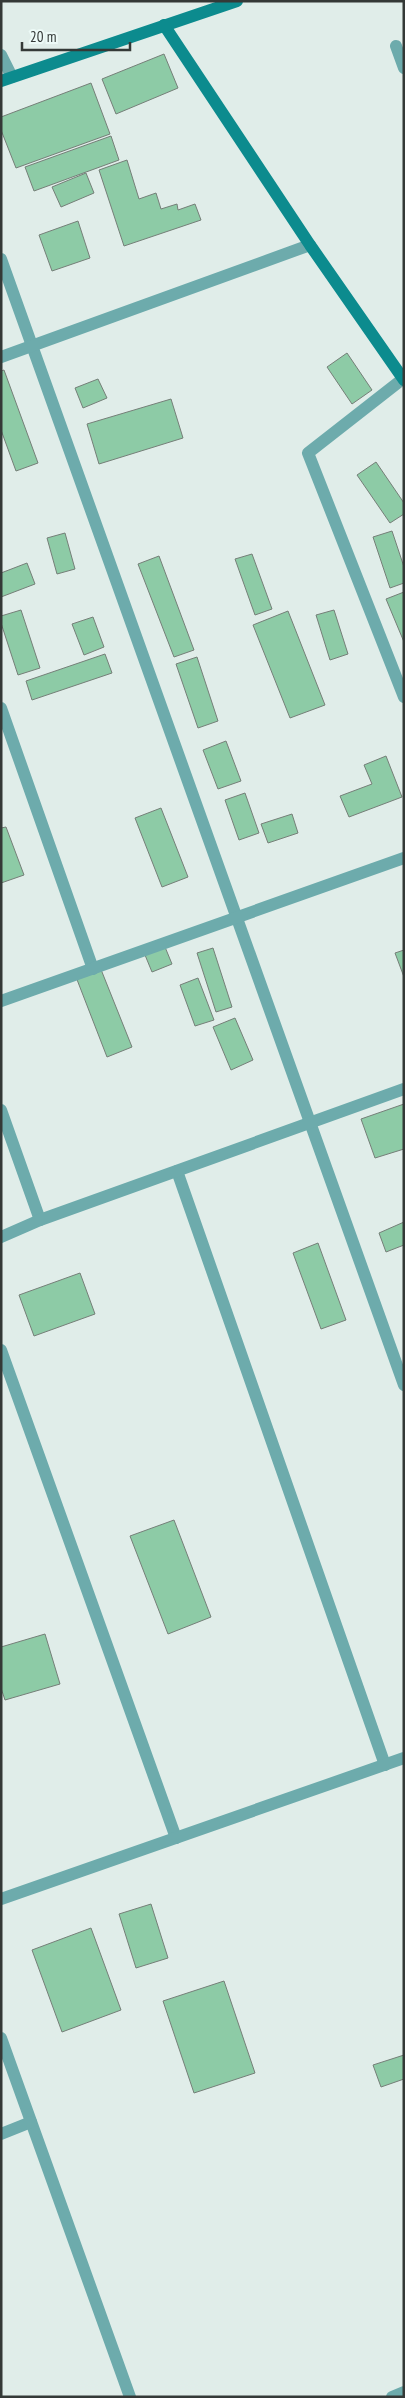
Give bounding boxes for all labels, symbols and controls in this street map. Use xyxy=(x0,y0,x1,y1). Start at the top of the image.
scale bar xyxy=(22,20,130,52)
text: 20 m xyxy=(30,27,56,46)

